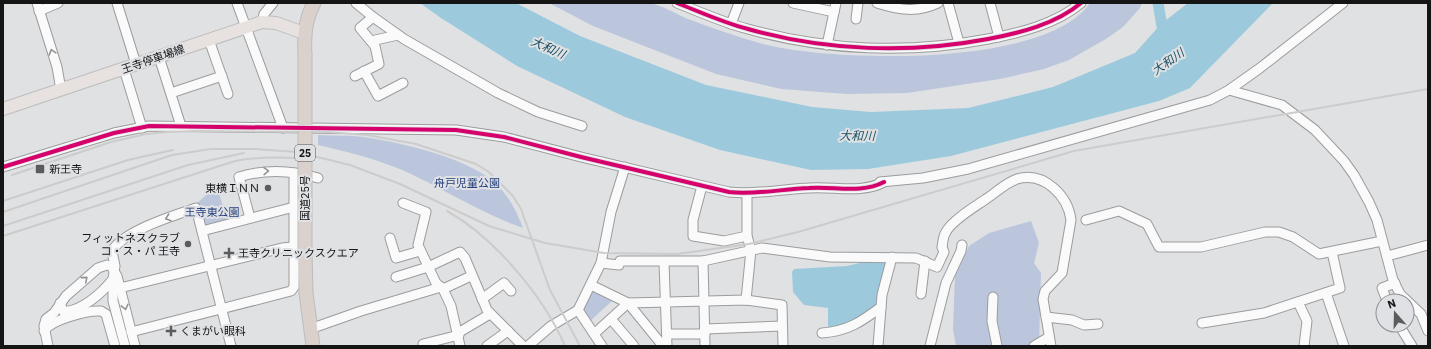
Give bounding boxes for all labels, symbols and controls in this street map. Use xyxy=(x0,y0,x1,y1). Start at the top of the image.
water label: 大和川 xyxy=(529,33,570,63)
street label: 王寺停車場線 xyxy=(120,42,186,76)
water label: 大和川 xyxy=(1149,44,1188,78)
one-way arrow xyxy=(48,48,57,55)
water label: 大和川 xyxy=(839,128,877,143)
road number: 25 xyxy=(295,145,315,161)
place label: 新王寺 xyxy=(49,162,82,176)
marker: 新王寺 xyxy=(34,163,46,175)
one-way arrow xyxy=(263,167,269,176)
street label: 国道25号 xyxy=(298,175,312,221)
park label: 舟戸児童公園 xyxy=(434,176,500,190)
place label: 東横ＩＮＮ xyxy=(205,181,260,195)
marker: 東横ＩＮＮ xyxy=(263,183,273,193)
park label: 王寺東公園 xyxy=(185,205,240,219)
one-way arrow xyxy=(164,213,171,222)
place label: フィットネスクラブ コ・ス・パ 王寺 xyxy=(81,231,180,258)
marker: フィットネスクラブ コ・ス・パ 王寺 xyxy=(183,239,193,249)
place label: 王寺クリニックスクエア xyxy=(238,246,359,260)
marker: 王寺クリニックスクエア xyxy=(223,247,235,259)
one-way arrow xyxy=(81,277,88,284)
north arrow xyxy=(1375,293,1415,333)
text: N xyxy=(1385,296,1398,312)
one-way arrow xyxy=(120,303,128,310)
place label: くまがい眼科 xyxy=(180,324,246,338)
marker: くまがい眼科 xyxy=(165,325,177,337)

